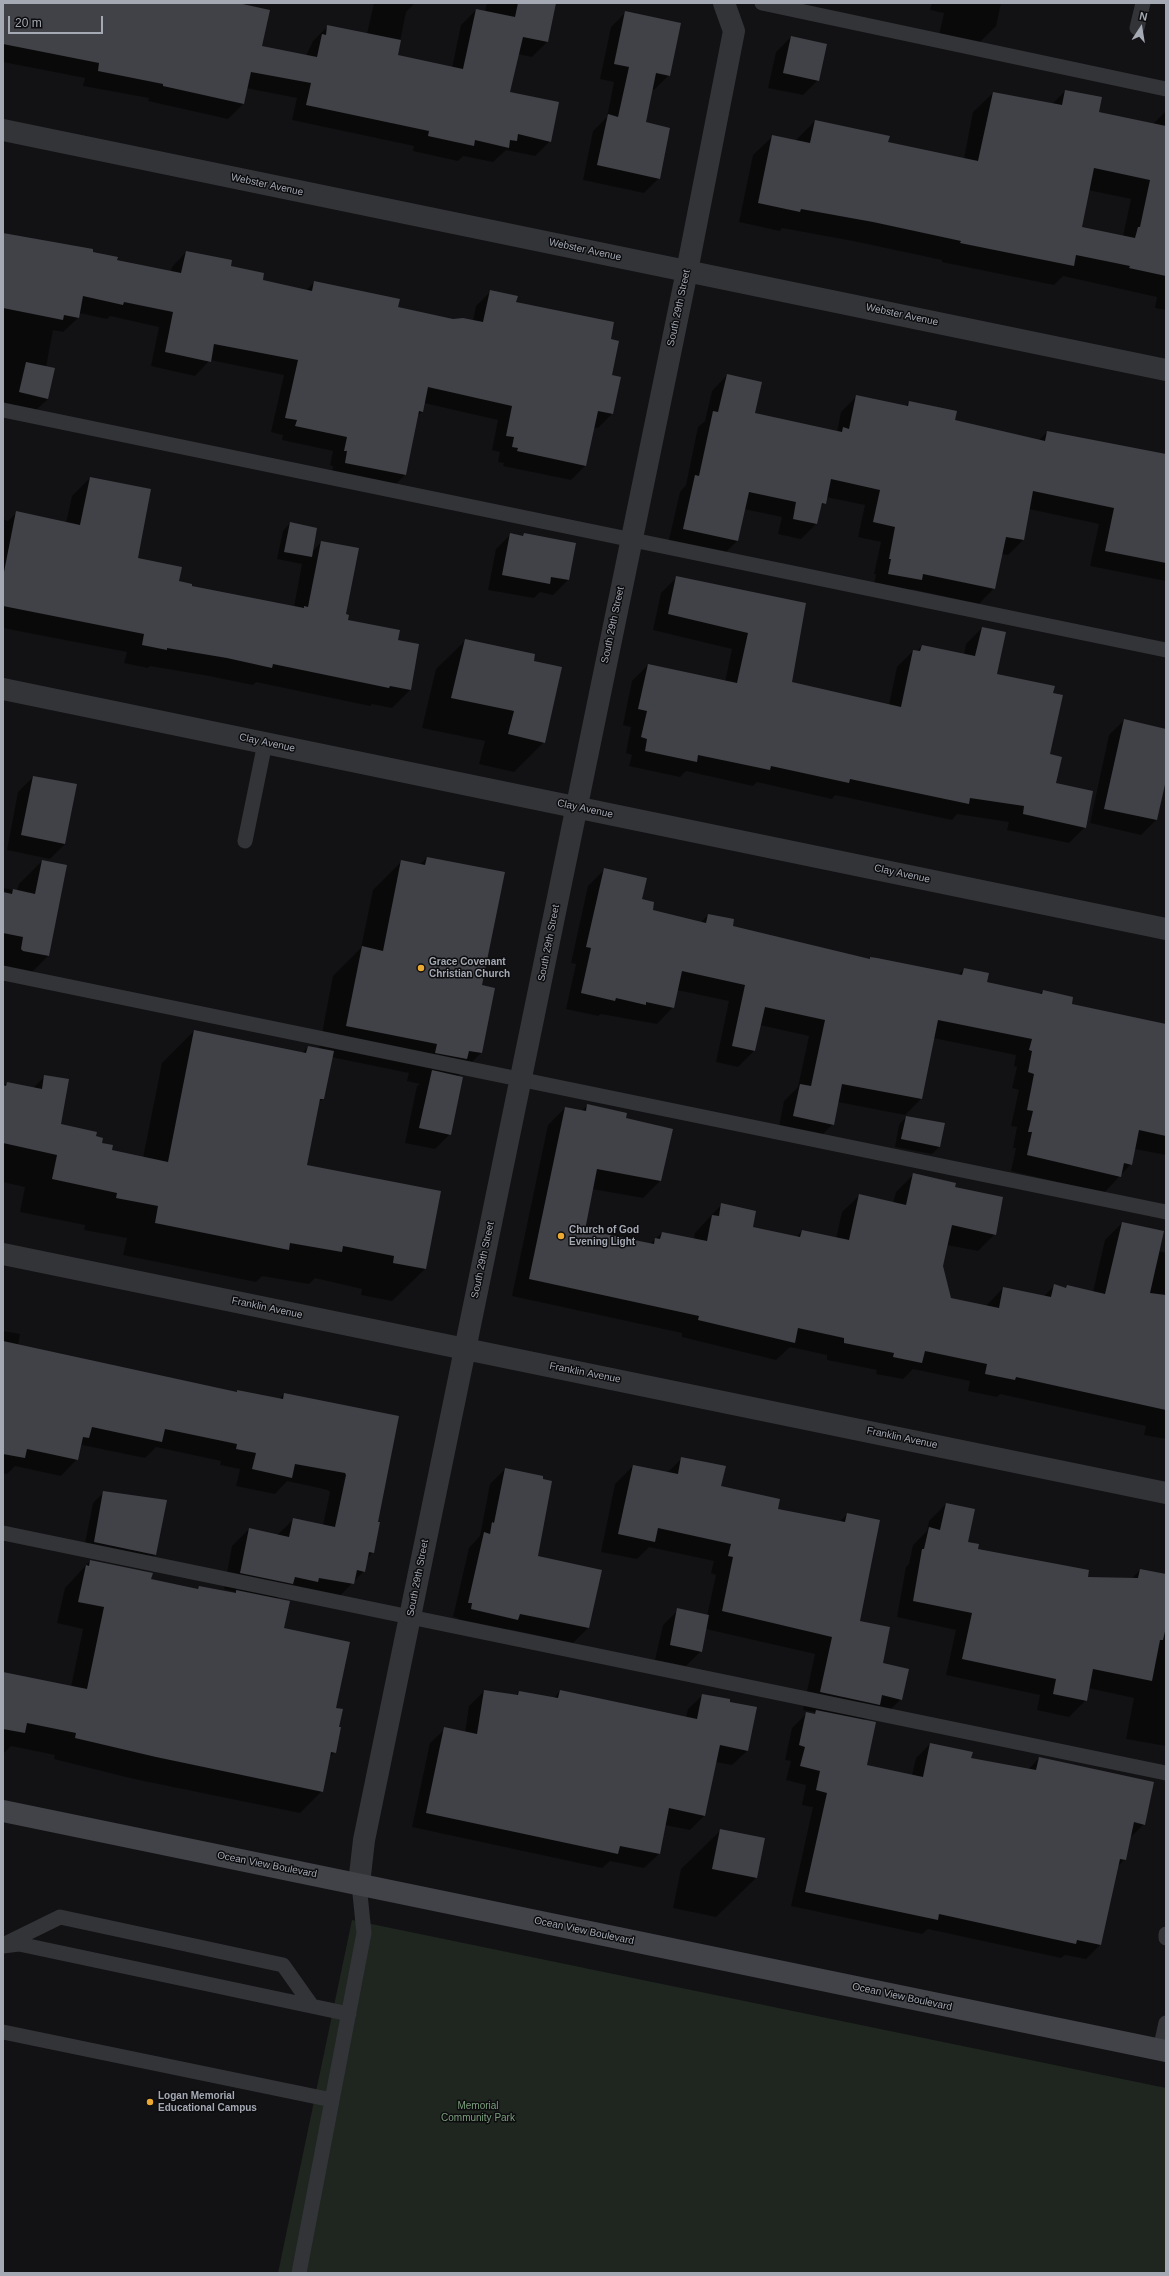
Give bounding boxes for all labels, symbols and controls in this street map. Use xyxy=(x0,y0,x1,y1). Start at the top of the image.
scale bar xyxy=(10,8,105,34)
north arrow xyxy=(1121,8,1161,48)
text: N xyxy=(1138,10,1149,23)
text: 20 m xyxy=(15,16,42,30)
street label: Webster Avenue xyxy=(230,171,304,199)
street label: Webster Avenue xyxy=(548,236,622,264)
street label: South 29th Street xyxy=(665,269,693,347)
street label: Webster Avenue xyxy=(865,301,939,329)
street label: South 29th Street xyxy=(599,586,627,664)
street label: Clay Avenue xyxy=(238,731,296,755)
street label: Clay Avenue xyxy=(556,797,614,821)
street label: Clay Avenue xyxy=(873,862,931,886)
street label: South 29th Street xyxy=(536,904,562,982)
place label: Grace Covenant Christian Church xyxy=(429,956,510,980)
marker: Grace Covenant Christian Church xyxy=(416,963,426,973)
street label: South 29th Street xyxy=(469,1221,497,1299)
place label: Church of God Evening Light xyxy=(569,1224,639,1248)
marker: Church of God Evening Light xyxy=(556,1231,566,1241)
street label: Franklin Avenue xyxy=(231,1295,303,1321)
street label: Franklin Avenue xyxy=(548,1360,622,1386)
street label: Franklin Avenue xyxy=(866,1425,938,1451)
street label: South 29th Street xyxy=(405,1539,431,1617)
street label: Ocean View Boulevard xyxy=(216,1849,318,1881)
street label: Ocean View Boulevard xyxy=(533,1915,635,1947)
street label: Ocean View Boulevard xyxy=(851,1981,953,2013)
place label: Logan Memorial Educational Campus xyxy=(158,2090,257,2114)
marker: Logan Memorial Educational Campus xyxy=(145,2097,155,2107)
park label: Memorial Community Park xyxy=(441,2100,515,2124)

